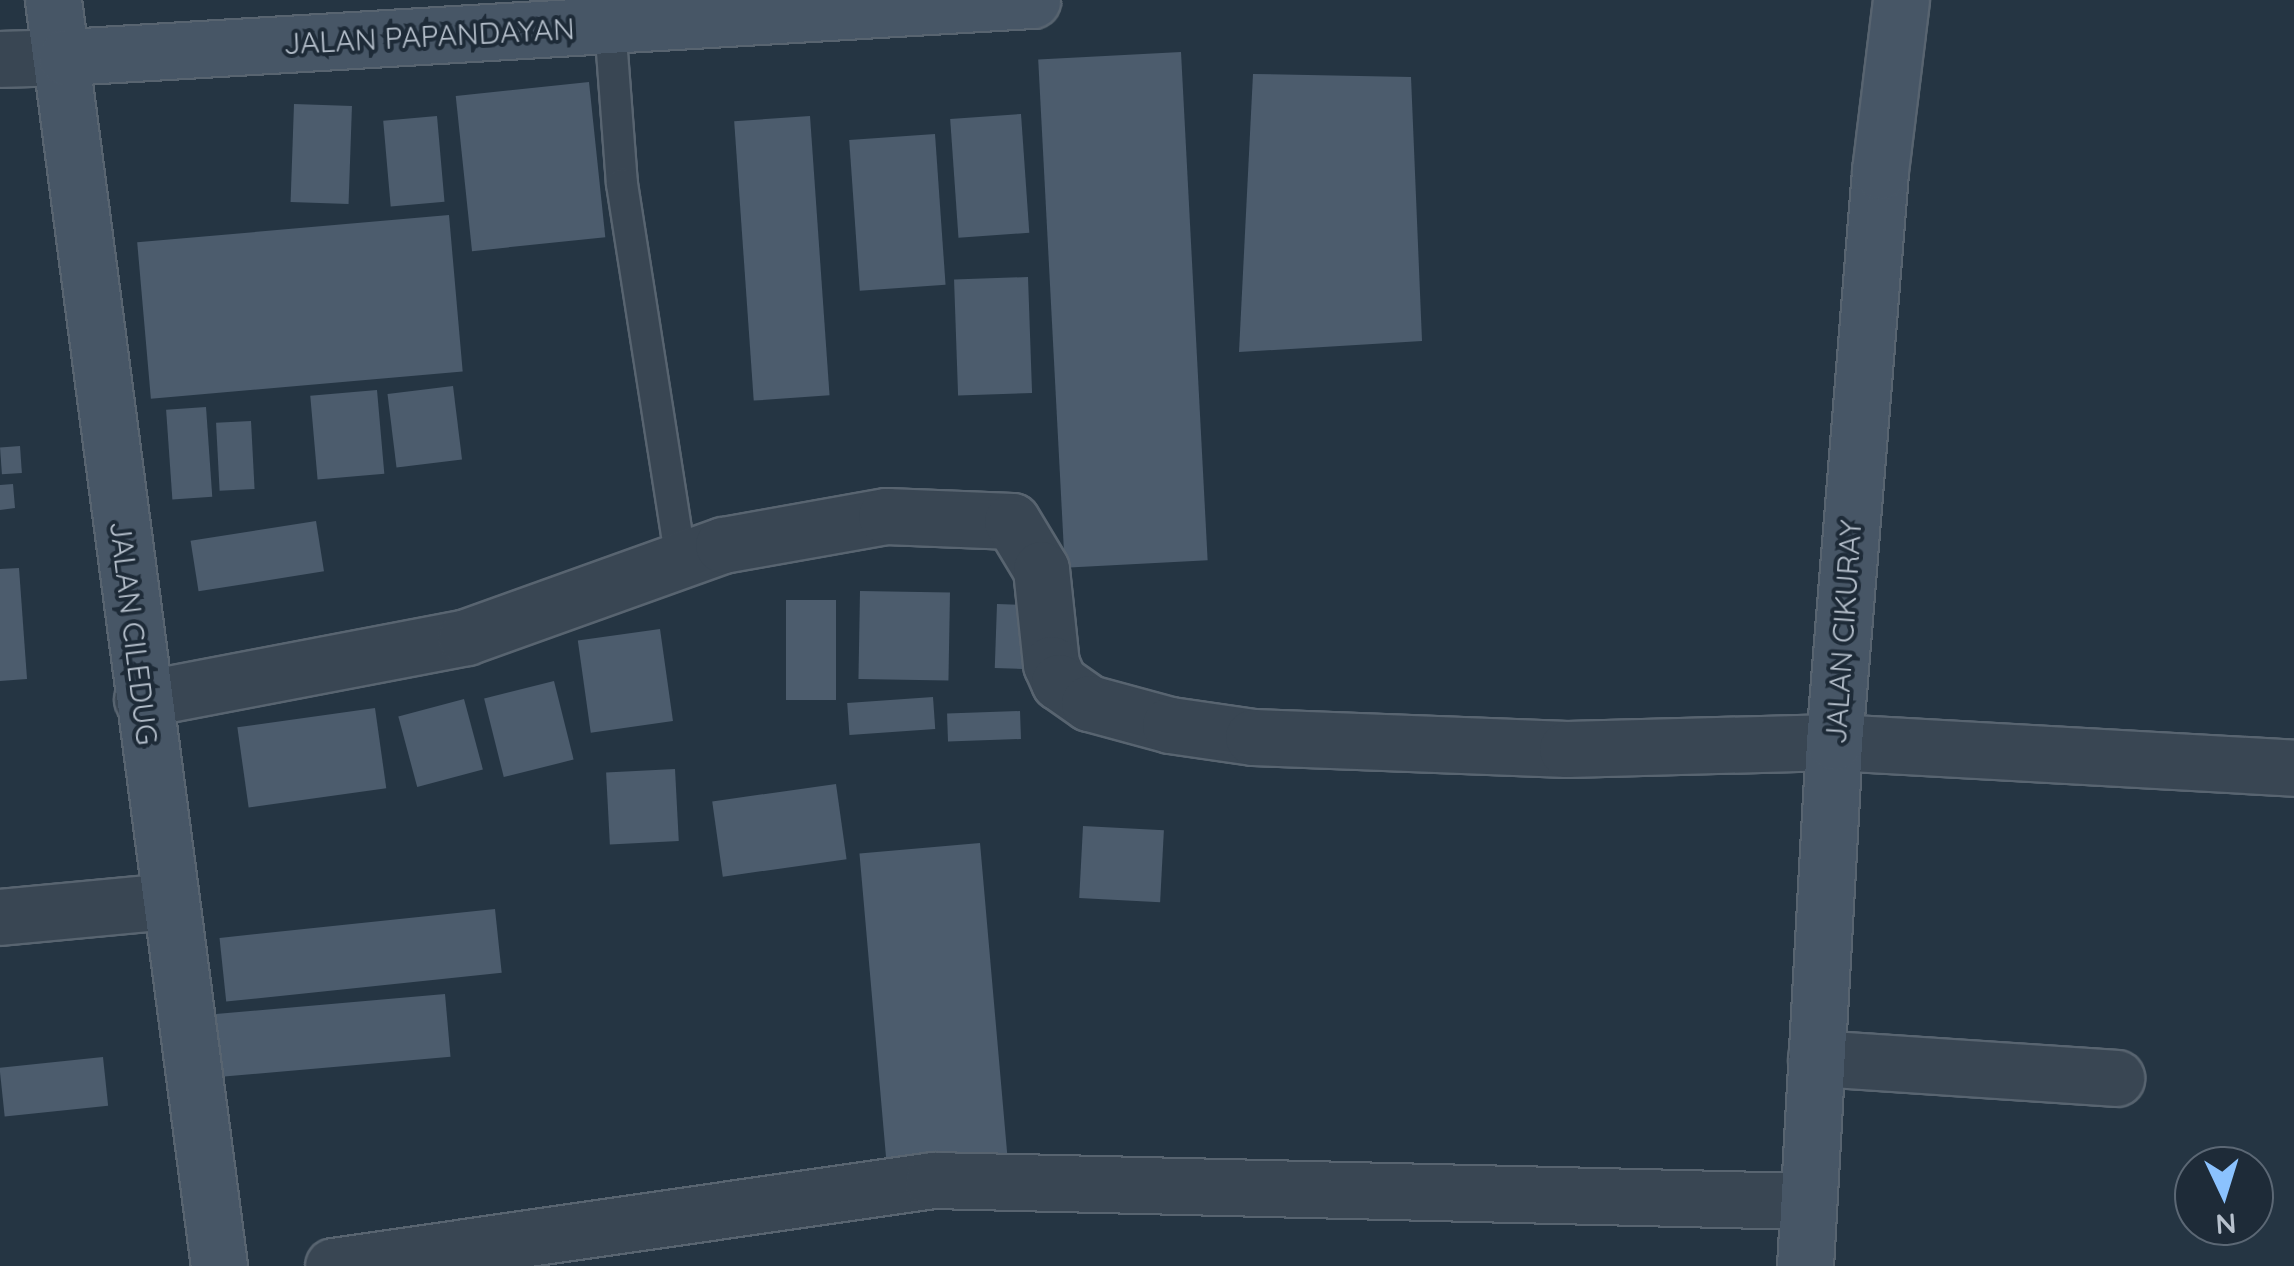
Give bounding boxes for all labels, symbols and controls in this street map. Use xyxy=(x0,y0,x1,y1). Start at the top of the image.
street label: JALAN PAPANDAYAN xyxy=(282,10,576,62)
street label: JALAN CILEDUG xyxy=(102,519,166,747)
street label: JALAN CIKURAY xyxy=(1817,519,1869,745)
north arrow xyxy=(2174,1146,2274,1246)
text: N xyxy=(2214,1206,2237,1243)

